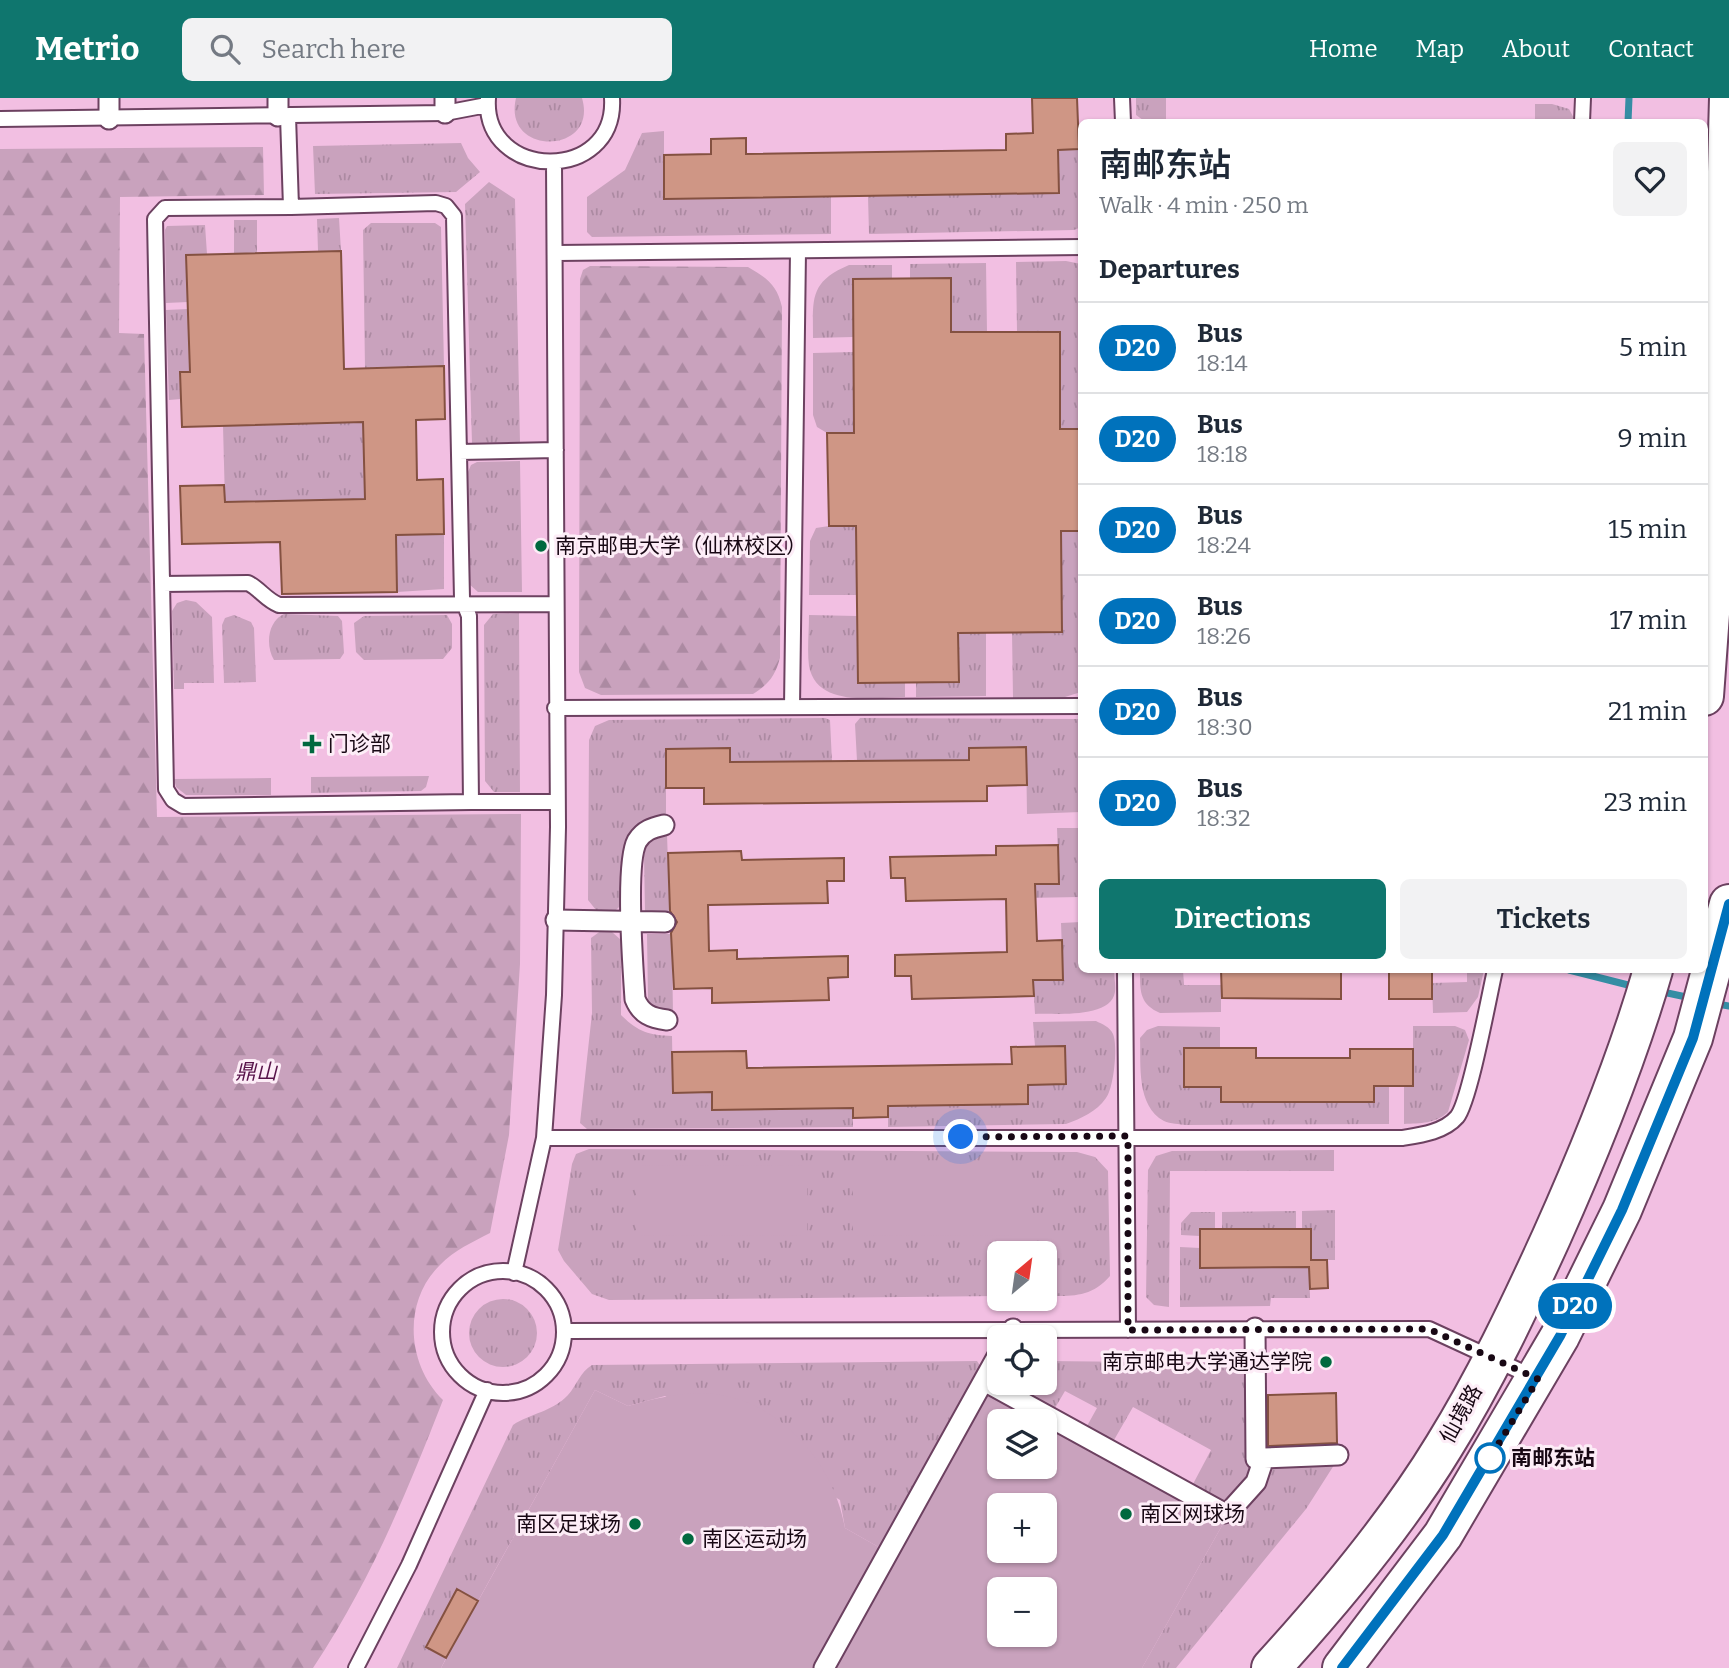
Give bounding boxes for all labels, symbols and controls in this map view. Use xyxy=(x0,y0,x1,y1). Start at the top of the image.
search box xyxy=(182,18,672,81)
text: Metrio xyxy=(35,29,140,69)
icon: search xyxy=(206,30,244,68)
text: Search here xyxy=(262,34,406,65)
text: Home xyxy=(1309,35,1378,63)
text: Map xyxy=(1416,35,1464,63)
text: About xyxy=(1502,35,1570,63)
text: Contact xyxy=(1608,35,1694,63)
button: heart xyxy=(1613,142,1687,216)
text: 南邮东站 xyxy=(1099,145,1231,185)
text: Walk · 4 min · 250 m xyxy=(1099,191,1308,219)
text: Departures xyxy=(1099,254,1240,285)
text: Bus xyxy=(1197,318,1243,349)
text: 5 min xyxy=(1619,332,1687,363)
text: D20 xyxy=(1115,334,1160,362)
text: 18:14 xyxy=(1197,349,1248,377)
text: Bus xyxy=(1197,409,1243,440)
text: 9 min xyxy=(1618,423,1687,454)
text: D20 xyxy=(1115,425,1160,453)
text: 18:18 xyxy=(1197,440,1248,468)
text: Bus xyxy=(1197,500,1243,531)
text: 15 min xyxy=(1608,514,1687,545)
text: D20 xyxy=(1115,516,1160,544)
text: 18:24 xyxy=(1197,531,1251,559)
place label: 南京邮电大学（仙林校区） xyxy=(555,533,807,559)
marker: 南京邮电大学（仙林校区） xyxy=(533,538,549,554)
text: Bus xyxy=(1197,591,1243,622)
text: 17 min xyxy=(1609,605,1687,636)
text: D20 xyxy=(1115,607,1160,635)
text: 18:26 xyxy=(1197,622,1251,650)
text: Bus xyxy=(1197,682,1243,713)
text: 21 min xyxy=(1608,696,1687,727)
text: D20 xyxy=(1115,698,1160,726)
text: 18:30 xyxy=(1197,713,1253,741)
place label: 门诊部 xyxy=(328,731,391,757)
marker: 门诊部 xyxy=(302,734,322,754)
text: Bus xyxy=(1197,773,1243,804)
text: 23 min xyxy=(1604,787,1687,818)
text: D20 xyxy=(1115,789,1160,817)
text: 18:32 xyxy=(1197,804,1251,832)
button: Directions xyxy=(1099,879,1386,959)
button: Tickets xyxy=(1400,879,1687,959)
park label: 鼎山 xyxy=(235,1059,279,1085)
your location xyxy=(943,1119,978,1154)
north arrow xyxy=(987,1241,1057,1311)
map controls xyxy=(987,1241,1057,1647)
line badge: D20 xyxy=(1535,1283,1615,1329)
text: D20 xyxy=(1552,1292,1598,1320)
button: locate xyxy=(987,1325,1057,1395)
place label: 南京邮电大学通达学院 xyxy=(1102,1349,1312,1375)
marker: 南京邮电大学通达学院 xyxy=(1318,1354,1334,1370)
street label: 仙境路 xyxy=(1434,1380,1488,1448)
button: layers xyxy=(987,1409,1057,1479)
marker: 南邮东站 xyxy=(1475,1443,1505,1473)
place label: 南邮东站 xyxy=(1511,1445,1595,1471)
button: + xyxy=(987,1493,1057,1563)
place label: 南区网球场 xyxy=(1140,1501,1245,1527)
marker: 南区网球场 xyxy=(1118,1506,1134,1522)
place label: 南区足球场 xyxy=(516,1511,621,1537)
marker: 南区足球场 xyxy=(627,1516,643,1532)
place label: 南区运动场 xyxy=(702,1526,807,1552)
marker: 南区运动场 xyxy=(680,1531,696,1547)
button: − xyxy=(987,1577,1057,1647)

